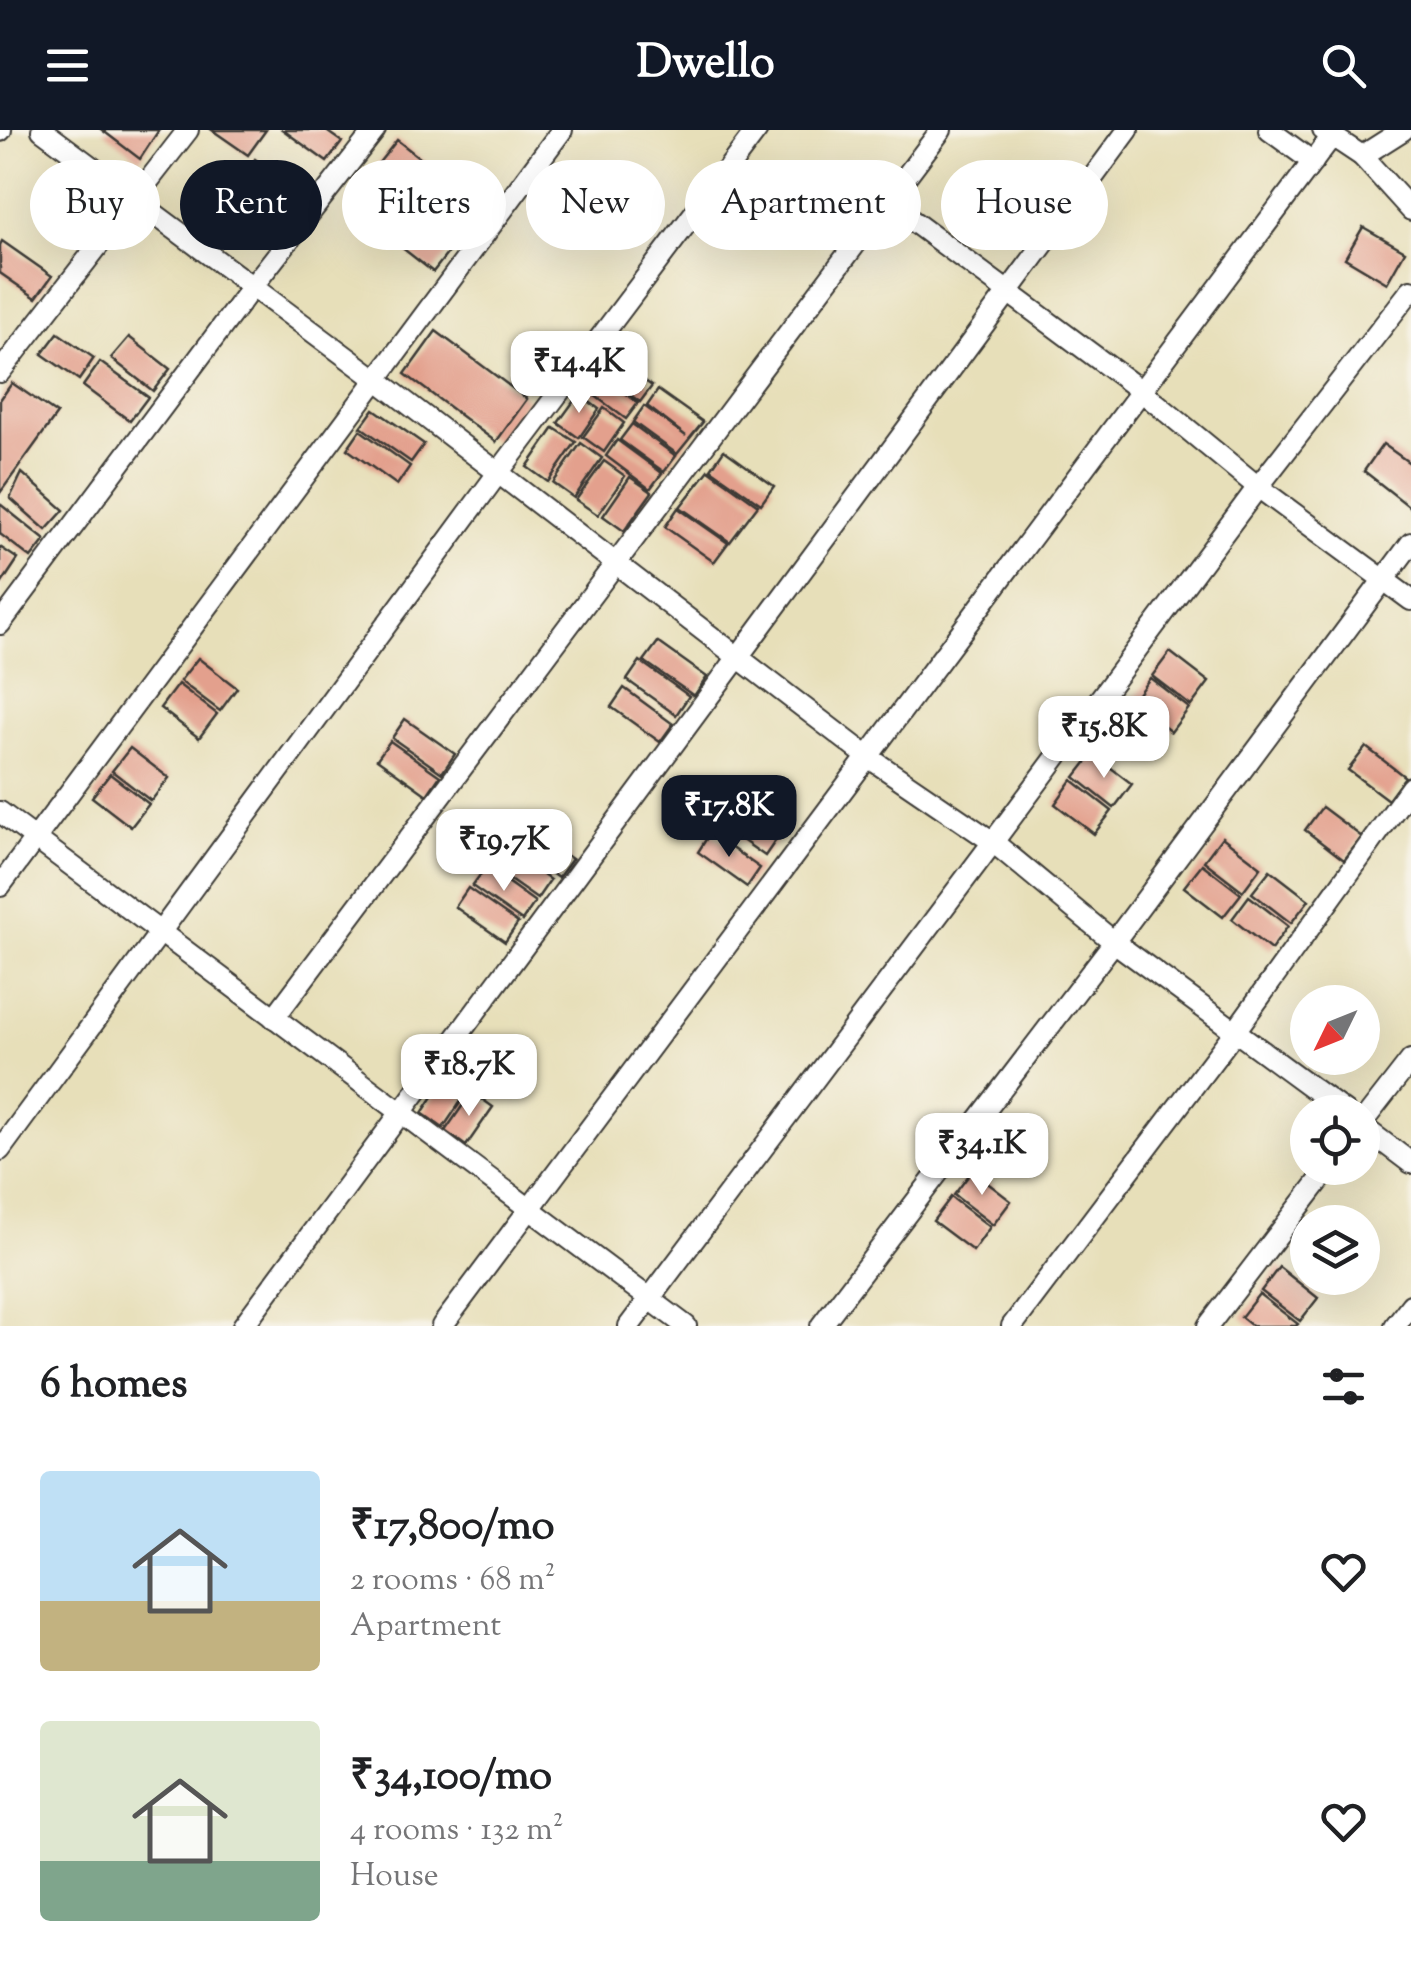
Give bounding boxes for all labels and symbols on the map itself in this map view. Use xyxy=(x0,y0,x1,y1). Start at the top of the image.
pin: ₹14.4K xyxy=(498,331,660,416)
pin: ₹15.8K xyxy=(1023,696,1185,781)
pin: ₹17.8K xyxy=(648,775,810,860)
pin: ₹19.7K xyxy=(423,809,585,894)
north arrow xyxy=(1290,985,1380,1075)
pin: ₹18.7K xyxy=(388,1034,550,1119)
pin: ₹34.1K xyxy=(901,1113,1063,1198)

